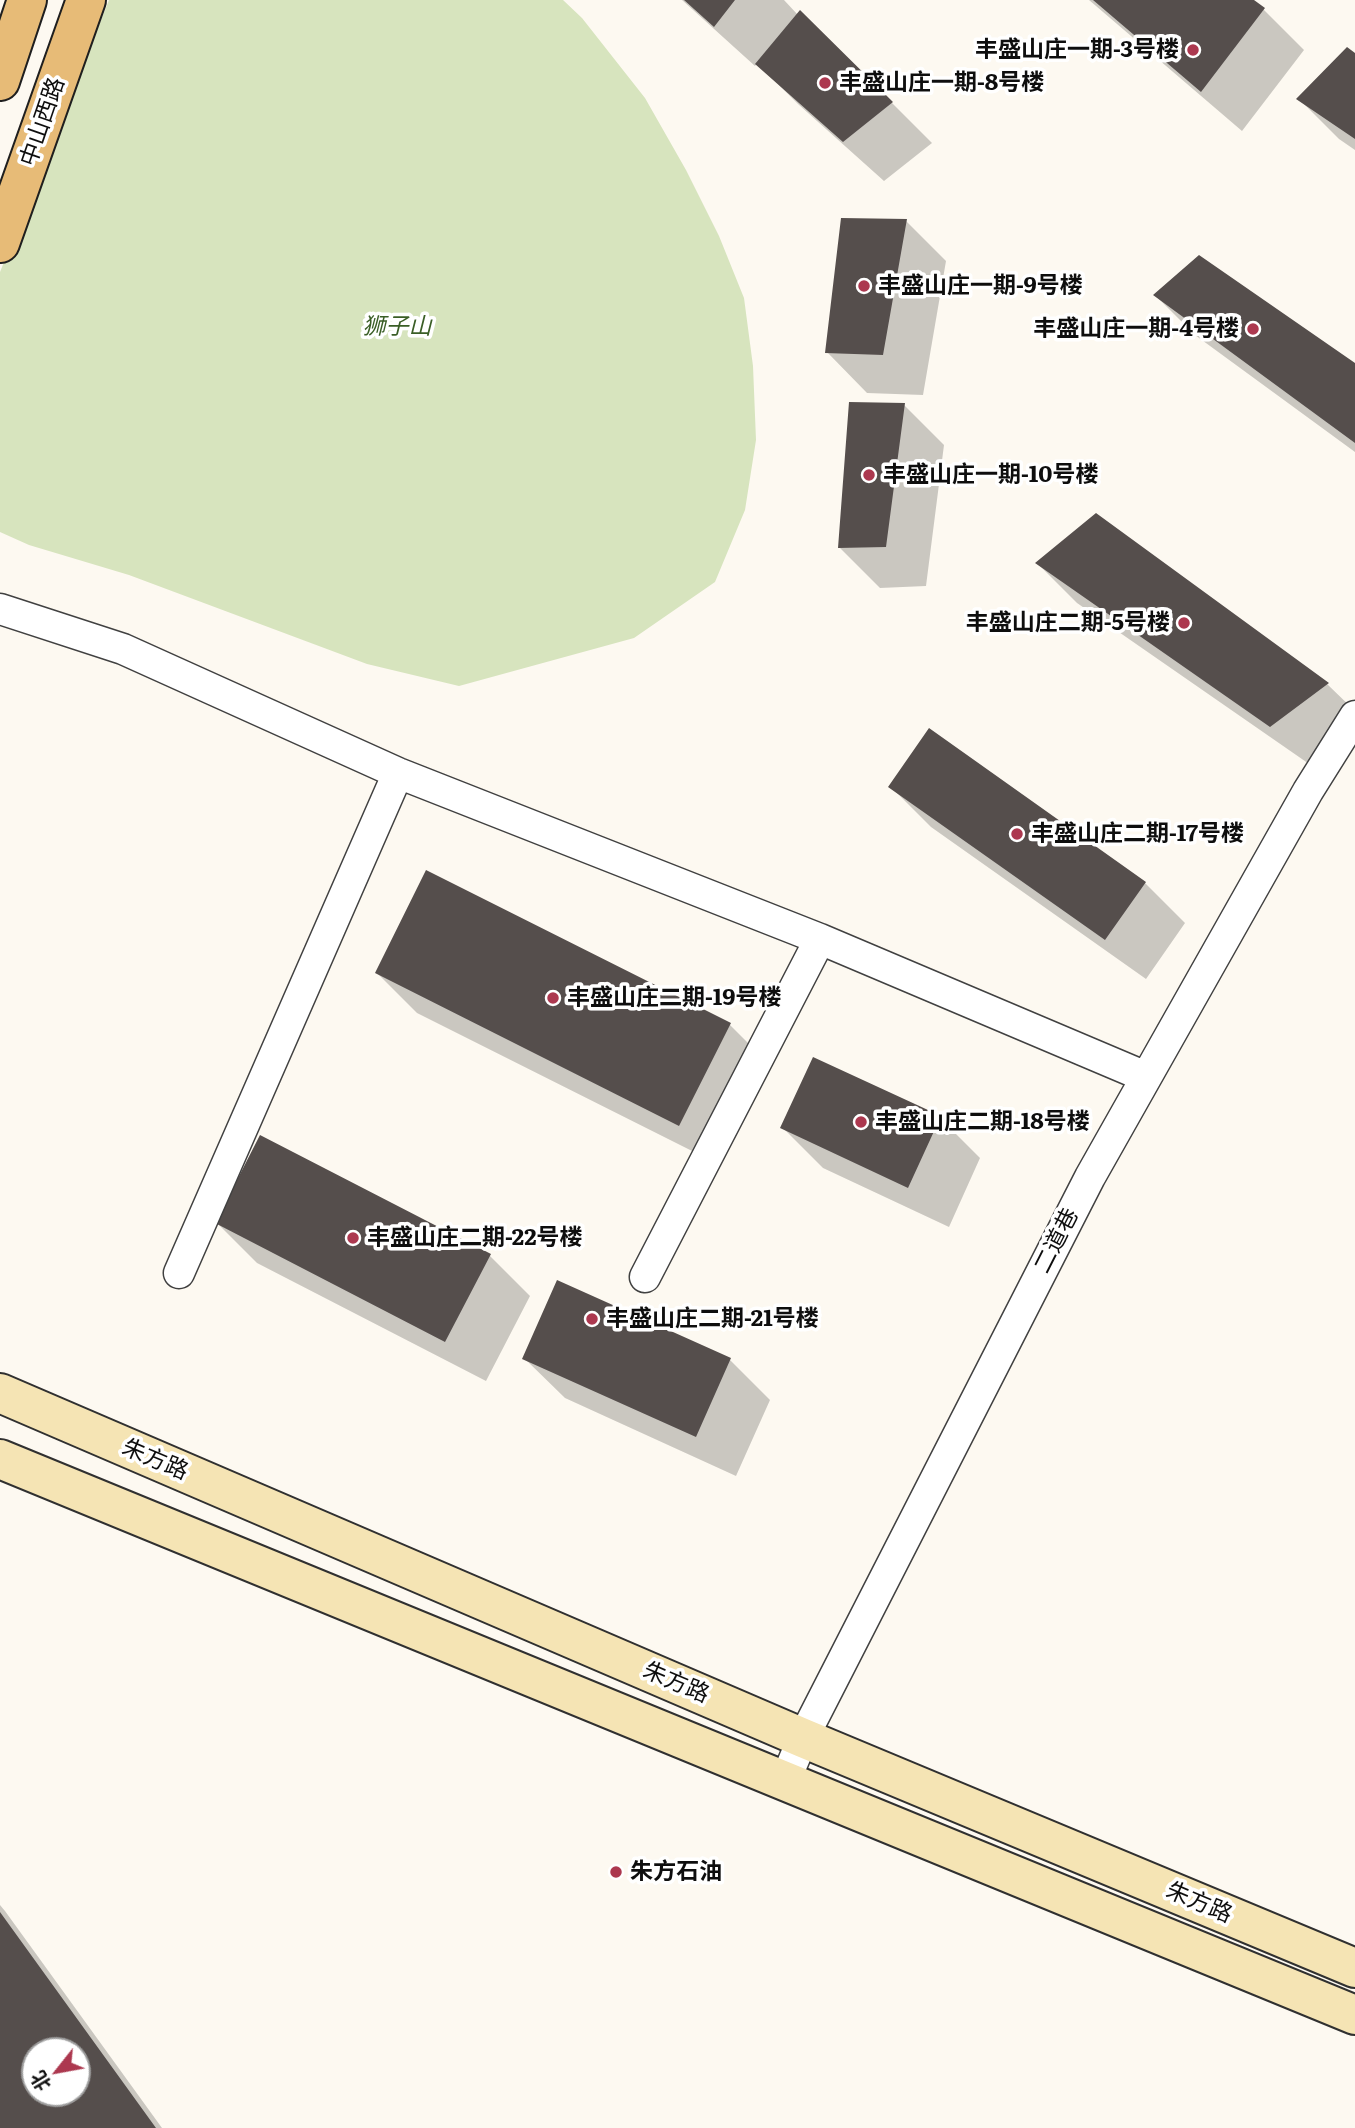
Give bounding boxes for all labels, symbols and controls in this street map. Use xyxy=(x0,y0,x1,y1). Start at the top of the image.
place label: 丰盛山庄一期-3号楼 xyxy=(975,36,1179,64)
marker: 丰盛山庄一期-3号楼 xyxy=(1185,42,1201,58)
place label: 丰盛山庄一期-8号楼 xyxy=(839,69,1044,97)
street label: 中山西路 xyxy=(15,74,71,170)
marker: 丰盛山庄一期-8号楼 xyxy=(817,75,833,91)
place label: 丰盛山庄一期-9号楼 xyxy=(878,272,1083,300)
marker: 丰盛山庄一期-9号楼 xyxy=(856,278,872,294)
park label: 狮子山 xyxy=(363,313,431,341)
place label: 丰盛山庄一期-4号楼 xyxy=(1033,315,1239,343)
marker: 丰盛山庄一期-4号楼 xyxy=(1245,321,1261,337)
place label: 丰盛山庄一期-10号楼 xyxy=(883,461,1098,489)
marker: 丰盛山庄一期-10号楼 xyxy=(861,467,877,483)
place label: 丰盛山庄二期-5号楼 xyxy=(966,609,1170,637)
marker: 丰盛山庄二期-5号楼 xyxy=(1176,615,1192,631)
place label: 丰盛山庄二期-17号楼 xyxy=(1031,820,1244,848)
marker: 丰盛山庄二期-17号楼 xyxy=(1009,826,1025,842)
place label: 丰盛山庄二期-19号楼 xyxy=(567,984,782,1012)
marker: 丰盛山庄二期-19号楼 xyxy=(545,990,561,1006)
place label: 丰盛山庄二期-18号楼 xyxy=(875,1108,1090,1136)
marker: 丰盛山庄二期-18号楼 xyxy=(853,1114,869,1130)
street label: 二道巷 xyxy=(1029,1204,1085,1278)
place label: 丰盛山庄二期-22号楼 xyxy=(367,1224,583,1252)
marker: 丰盛山庄二期-22号楼 xyxy=(345,1230,361,1246)
place label: 丰盛山庄二期-21号楼 xyxy=(606,1305,819,1333)
marker: 丰盛山庄二期-21号楼 xyxy=(584,1311,600,1327)
street label: 朱方路 xyxy=(118,1434,192,1486)
street label: 朱方路 xyxy=(639,1657,713,1709)
place label: 朱方石油 xyxy=(630,1858,722,1886)
marker: 朱方石油 xyxy=(608,1864,624,1880)
street label: 朱方路 xyxy=(1162,1877,1236,1929)
north arrow xyxy=(21,2037,91,2107)
text: 北 xyxy=(23,2066,57,2097)

